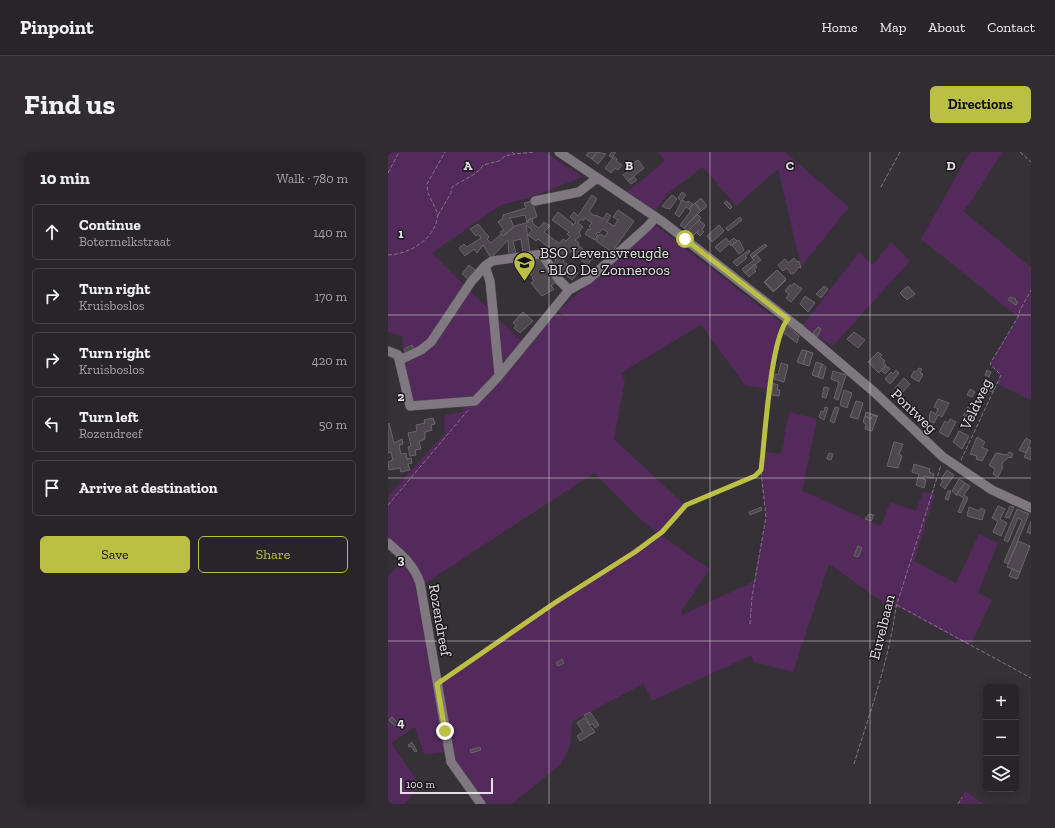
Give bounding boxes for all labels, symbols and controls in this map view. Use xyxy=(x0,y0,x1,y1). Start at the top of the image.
text: Pinpoint xyxy=(20,16,94,39)
text: Home xyxy=(822,19,858,36)
text: Map xyxy=(880,19,906,36)
text: About xyxy=(928,19,965,36)
text: Contact xyxy=(987,19,1035,36)
button: Directions xyxy=(930,86,1031,123)
text: Find us xyxy=(24,88,115,121)
text: A xyxy=(464,158,473,173)
text: B xyxy=(625,158,633,173)
text: C xyxy=(786,158,794,173)
text: D xyxy=(946,158,956,173)
text: 10 min xyxy=(40,168,90,188)
text: Walk · 780 m xyxy=(276,171,348,186)
text: Continue xyxy=(79,216,141,234)
icon: ahead xyxy=(41,221,63,243)
text: 140 m xyxy=(313,225,347,240)
text: 1 xyxy=(398,226,404,241)
route start xyxy=(676,230,694,248)
text: Botermelkstraat xyxy=(79,234,171,249)
place label: BSO Levensvreugde - BLO De Zonneroos xyxy=(540,244,670,279)
school or university icon: BSO Levensvreugde - BLO De Zonneroos xyxy=(512,249,538,282)
text: Turn right xyxy=(79,280,150,298)
icon: right xyxy=(41,285,63,307)
text: 170 m xyxy=(314,289,347,304)
text: Kruisboslos xyxy=(79,298,145,313)
text: Turn right xyxy=(79,344,150,362)
icon: right xyxy=(41,349,63,371)
text: 420 m xyxy=(312,353,347,368)
text: Kruisboslos xyxy=(79,362,145,377)
street label: Veldweg xyxy=(956,376,996,433)
street label: Pontweg xyxy=(887,385,941,437)
text: 2 xyxy=(398,389,405,404)
text: Turn left xyxy=(79,408,139,426)
icon: left xyxy=(41,413,63,435)
text: 50 m xyxy=(319,417,347,432)
text: Rozendreef xyxy=(79,426,142,441)
icon: arrive xyxy=(41,477,63,499)
text: Arrive at destination xyxy=(79,479,218,497)
button: Save xyxy=(40,536,190,573)
button: Share xyxy=(198,536,348,573)
text: 3 xyxy=(398,552,405,567)
street label: Rozendreef xyxy=(425,583,455,659)
street label: Euvelbaan xyxy=(865,592,899,661)
map controls xyxy=(983,684,1019,792)
button: + xyxy=(983,684,1019,720)
text: 4 xyxy=(397,715,405,730)
button: − xyxy=(983,720,1019,756)
route end xyxy=(436,722,454,740)
button: layers xyxy=(983,756,1019,792)
scale bar xyxy=(400,776,493,795)
text: 100 m xyxy=(406,778,435,791)

